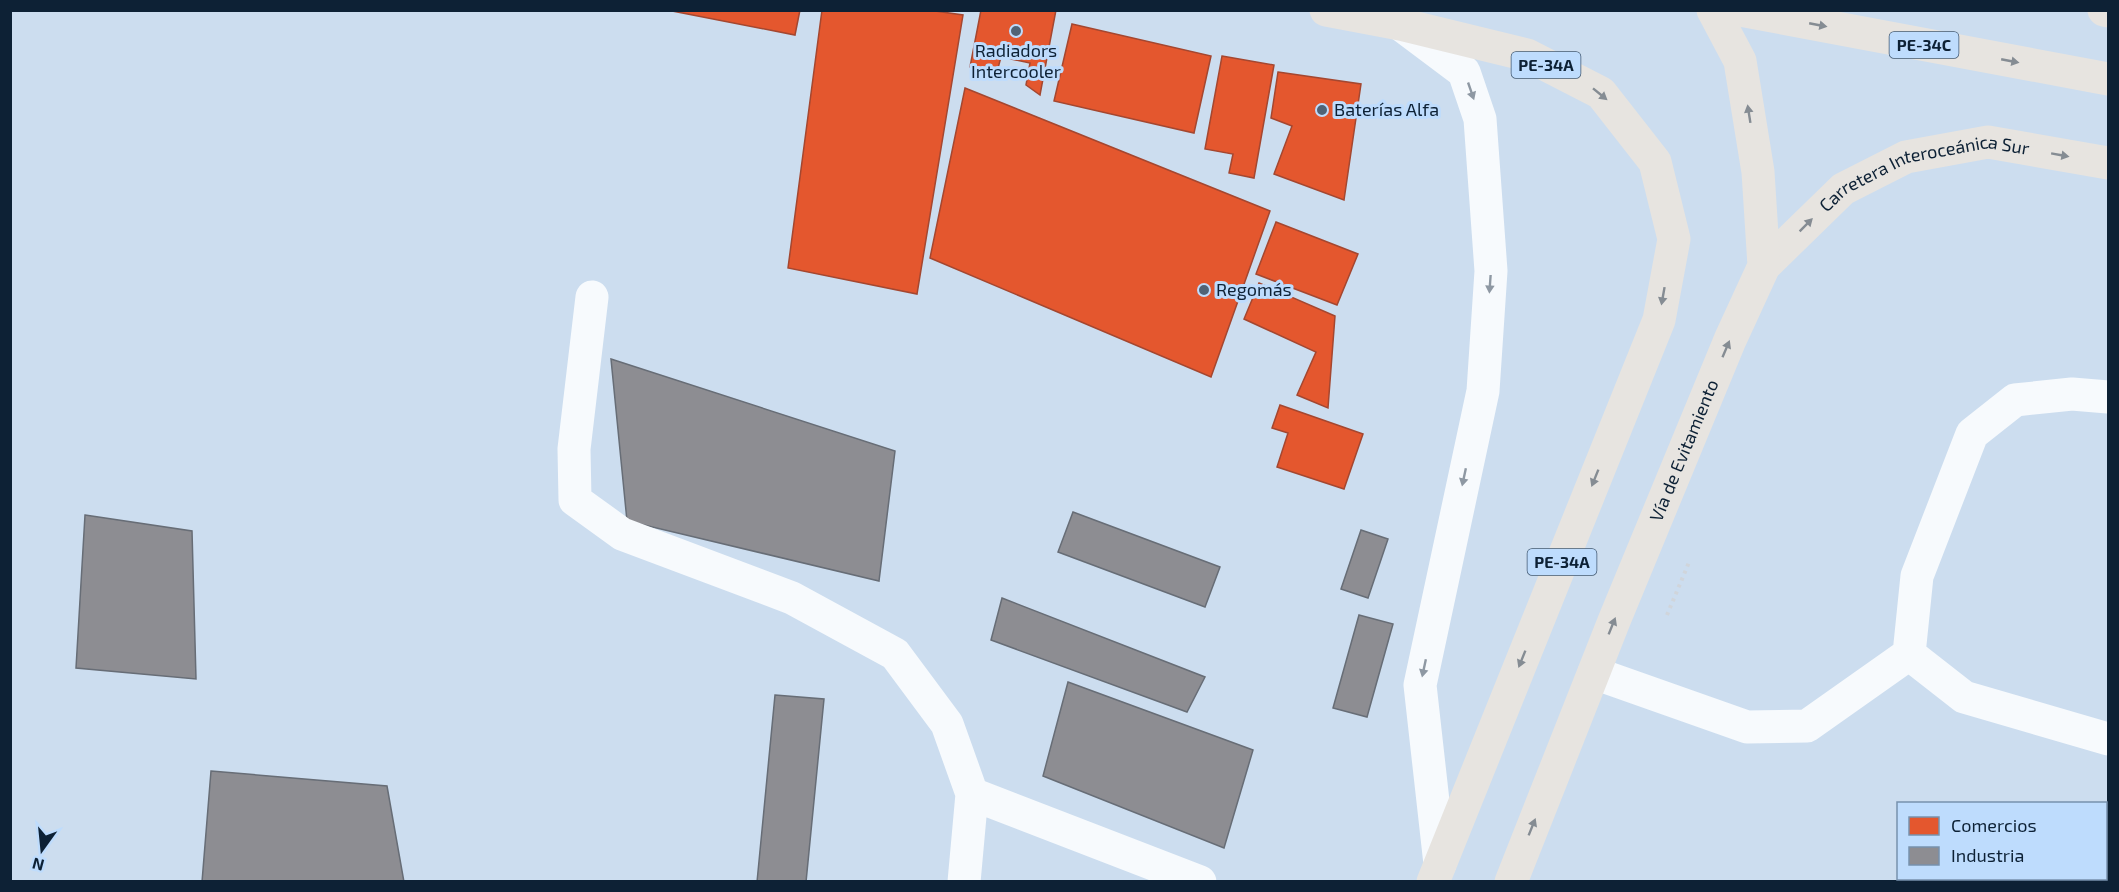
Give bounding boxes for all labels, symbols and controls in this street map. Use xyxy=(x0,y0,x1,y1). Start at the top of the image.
one-way arrow xyxy=(1809,21,1828,30)
marker: Radiadors Intercooler xyxy=(1009,24,1023,38)
road number: PE-34C xyxy=(1890,32,1958,58)
place label: Radiadors Intercooler xyxy=(971,39,1061,82)
road number: PE-34A xyxy=(1512,52,1580,78)
one-way arrow xyxy=(2000,57,2019,66)
one-way arrow xyxy=(1466,82,1476,100)
one-way arrow xyxy=(1592,88,1608,101)
place label: Baterías Alfa xyxy=(1334,98,1439,120)
marker: Baterías Alfa xyxy=(1315,103,1329,117)
one-way arrow xyxy=(1744,104,1753,123)
street label: Carretera Interoceánica Sur xyxy=(1814,130,2031,216)
one-way arrow xyxy=(2051,151,2070,160)
one-way arrow xyxy=(1798,219,1812,233)
one-way arrow xyxy=(1486,275,1495,294)
place label: Regomás xyxy=(1216,278,1292,300)
marker: Regomás xyxy=(1197,283,1211,297)
one-way arrow xyxy=(1659,287,1668,306)
one-way arrow xyxy=(1722,340,1731,358)
street label: Vía de Evitamiento xyxy=(1644,376,1723,524)
one-way arrow xyxy=(1459,468,1469,486)
one-way arrow xyxy=(1590,470,1600,488)
road number: PE-34A xyxy=(1528,549,1596,575)
one-way arrow xyxy=(1607,617,1617,635)
one-way arrow xyxy=(1517,651,1527,669)
one-way arrow xyxy=(1419,659,1428,678)
legend xyxy=(1897,802,2107,880)
text: Comercios xyxy=(1951,814,2037,836)
one-way arrow xyxy=(1528,818,1537,836)
north arrow xyxy=(12,820,72,880)
text: Industria xyxy=(1951,844,2024,866)
text: N xyxy=(30,854,46,876)

